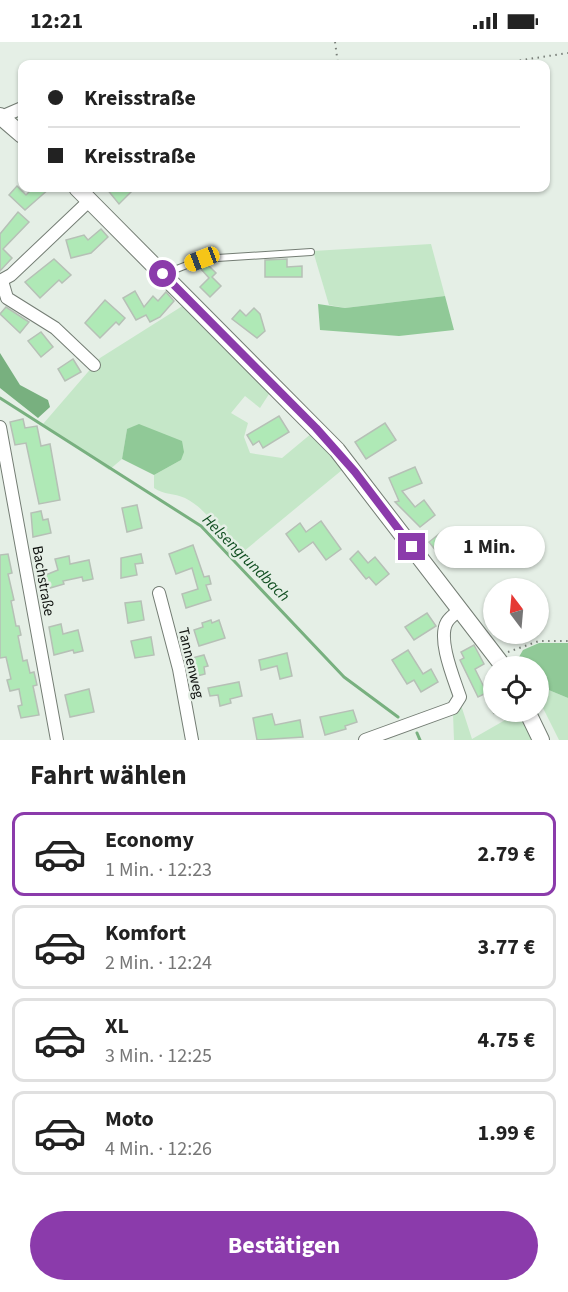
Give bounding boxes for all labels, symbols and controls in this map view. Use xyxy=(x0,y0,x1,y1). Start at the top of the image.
text: 12:21 xyxy=(30,5,83,37)
text: Kreisstraße xyxy=(84,82,196,114)
text: Kreisstraße xyxy=(84,140,196,172)
car xyxy=(182,244,222,274)
route start xyxy=(149,260,176,287)
water label: Helsengrundbach xyxy=(197,509,295,607)
callout: 1 Min. xyxy=(433,526,544,568)
route end xyxy=(398,533,425,560)
text: 1 Min. xyxy=(463,533,516,561)
street label: Bachstraße xyxy=(27,544,59,618)
north arrow xyxy=(483,578,549,644)
map controls xyxy=(483,578,549,722)
street label: Tannenweg xyxy=(173,625,209,701)
button: locate xyxy=(483,656,549,722)
text: Fahrt wählen xyxy=(30,756,187,795)
text: Economy xyxy=(105,824,194,856)
icon: car xyxy=(33,827,87,881)
text: 2.79 € xyxy=(478,838,535,870)
text: 1 Min. · 12:23 xyxy=(105,856,212,884)
text: Komfort xyxy=(105,917,186,949)
icon: car xyxy=(33,920,87,974)
text: 3.77 € xyxy=(478,931,535,963)
text: 2 Min. · 12:24 xyxy=(105,949,212,977)
text: XL xyxy=(105,1010,129,1042)
icon: car xyxy=(33,1013,87,1067)
text: 4.75 € xyxy=(478,1024,535,1056)
text: 3 Min. · 12:25 xyxy=(105,1042,212,1070)
text: Moto xyxy=(105,1103,154,1135)
icon: car xyxy=(33,1106,87,1160)
text: 1.99 € xyxy=(478,1117,535,1149)
text: 4 Min. · 12:26 xyxy=(105,1135,212,1163)
button: Bestätigen xyxy=(30,1211,538,1280)

